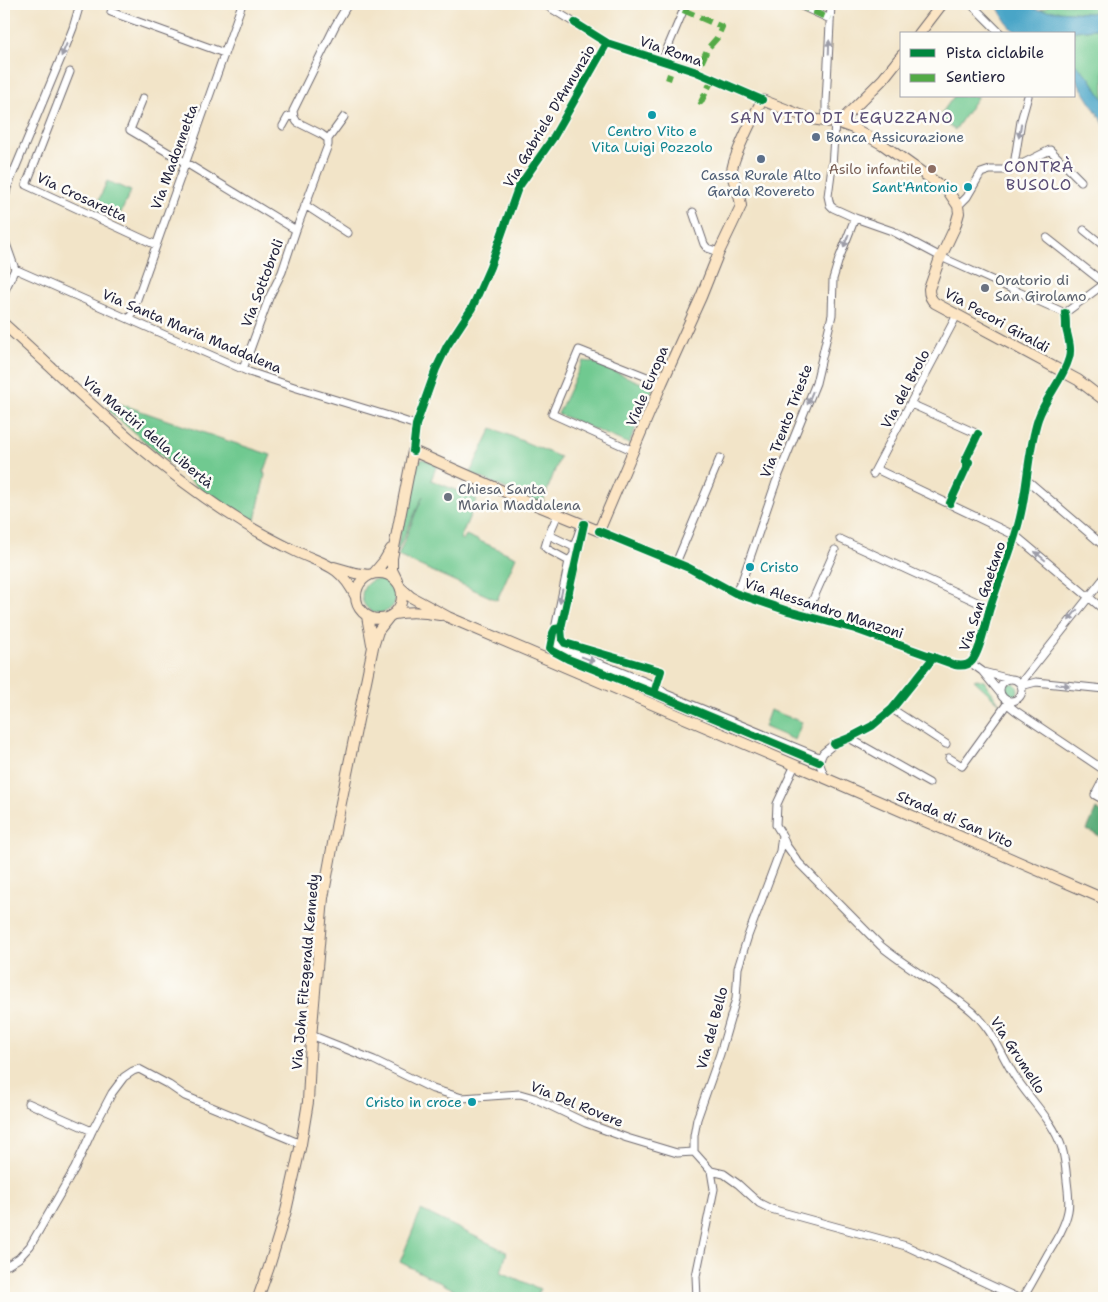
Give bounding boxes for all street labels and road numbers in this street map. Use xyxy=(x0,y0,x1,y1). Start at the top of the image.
street label: Via Roma xyxy=(637,32,705,70)
street label: Via Gabriele D'Annunzio xyxy=(499,41,599,191)
street label: Via Madonnetta xyxy=(147,101,202,212)
street label: Via Crosaretta xyxy=(34,168,131,226)
street label: Via Sottobroli xyxy=(237,236,287,330)
street label: Via Pecori Giraldi xyxy=(941,284,1053,356)
street label: Via Santa Maria Maddalena xyxy=(99,285,285,377)
street label: Viale Europa xyxy=(622,343,672,429)
street label: Via del Brolo xyxy=(877,346,933,432)
street label: Via Trento Trieste xyxy=(756,362,816,480)
street label: Via Martiri della Libertà xyxy=(79,372,217,492)
street label: Via San Gaetano xyxy=(955,539,1009,653)
street label: Via Alessandro Manzoni xyxy=(742,574,906,642)
street label: Strada di San Vito xyxy=(894,786,1016,852)
street label: Via John Fitzgerald Kennedy xyxy=(287,873,323,1071)
street label: Via del Bello xyxy=(692,985,732,1071)
street label: Via Grumello xyxy=(986,1013,1050,1097)
street label: Via Del Rovere xyxy=(528,1077,626,1131)

